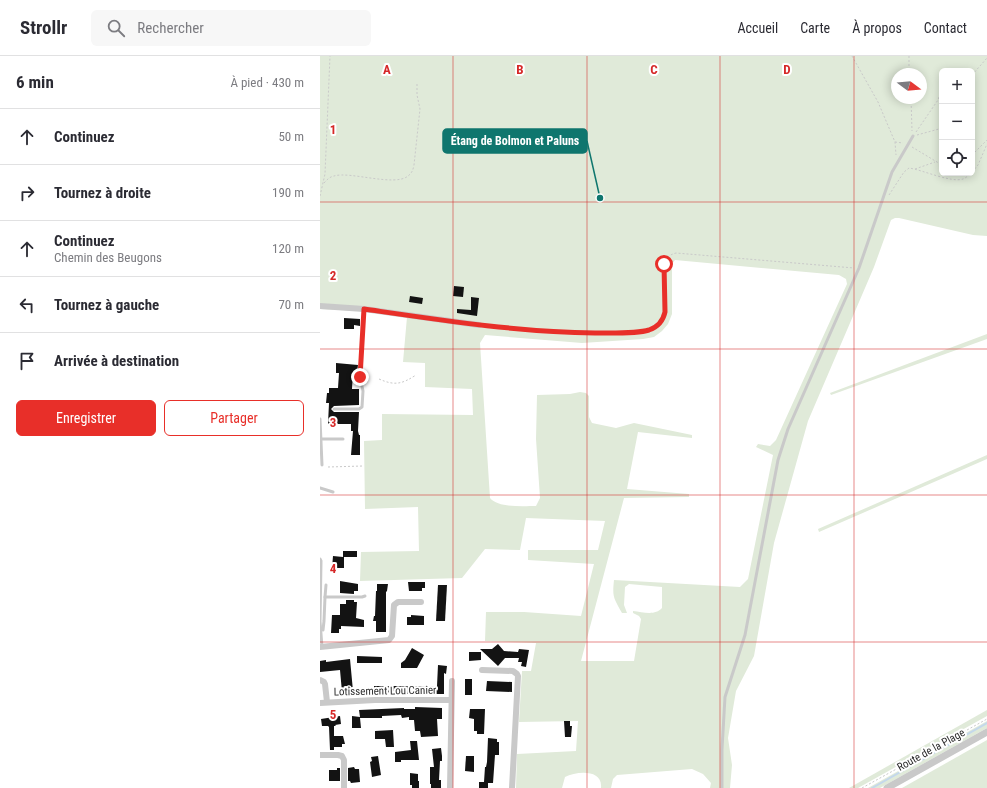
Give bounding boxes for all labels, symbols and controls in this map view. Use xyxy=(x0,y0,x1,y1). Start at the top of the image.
search box xyxy=(91,10,371,46)
text: Strollr xyxy=(20,16,67,39)
icon: search xyxy=(105,17,127,39)
text: Rechercher xyxy=(137,19,204,37)
text: Accueil xyxy=(737,20,778,36)
text: Carte xyxy=(800,20,830,36)
text: À propos xyxy=(852,20,902,36)
text: Contact xyxy=(924,20,967,36)
text: A xyxy=(383,62,391,77)
text: B xyxy=(516,62,524,77)
text: C xyxy=(650,62,658,77)
text: D xyxy=(783,62,791,77)
north arrow xyxy=(891,68,927,104)
map controls xyxy=(939,68,975,176)
button: + xyxy=(939,68,975,104)
text: 6 min xyxy=(16,72,54,92)
text: À pied · 430 m xyxy=(230,75,304,90)
button: − xyxy=(939,104,975,140)
text: 1 xyxy=(330,122,336,137)
icon: ahead xyxy=(16,126,38,148)
text: Continuez xyxy=(54,128,115,146)
text: 50 m xyxy=(278,129,304,144)
callout: Étang de Bolmon et Paluns xyxy=(443,129,587,153)
text: Étang de Bolmon et Paluns xyxy=(451,133,580,148)
button: locate xyxy=(939,140,975,176)
icon: right xyxy=(16,182,38,204)
text: Tournez à droite xyxy=(54,184,151,202)
text: 190 m xyxy=(272,185,304,200)
text: Continuez xyxy=(54,232,115,250)
icon: ahead xyxy=(16,238,38,260)
text: 120 m xyxy=(272,241,304,256)
text: Chemin des Beugons xyxy=(54,250,162,265)
route start xyxy=(655,255,673,273)
text: 2 xyxy=(330,268,337,283)
icon: left xyxy=(16,294,38,316)
text: Tournez à gauche xyxy=(54,296,159,314)
text: 70 m xyxy=(278,297,304,312)
icon: arrive xyxy=(16,350,38,372)
text: Arrivée à destination xyxy=(54,352,179,370)
route end xyxy=(351,368,369,386)
button: Enregistrer xyxy=(16,400,156,436)
button: Partager xyxy=(164,400,304,436)
text: 3 xyxy=(330,415,336,430)
text: 4 xyxy=(330,561,337,576)
street label: Lotissement Lou Canier xyxy=(334,684,437,698)
text: 5 xyxy=(330,707,337,722)
street label: Route de la Plage xyxy=(895,726,967,774)

